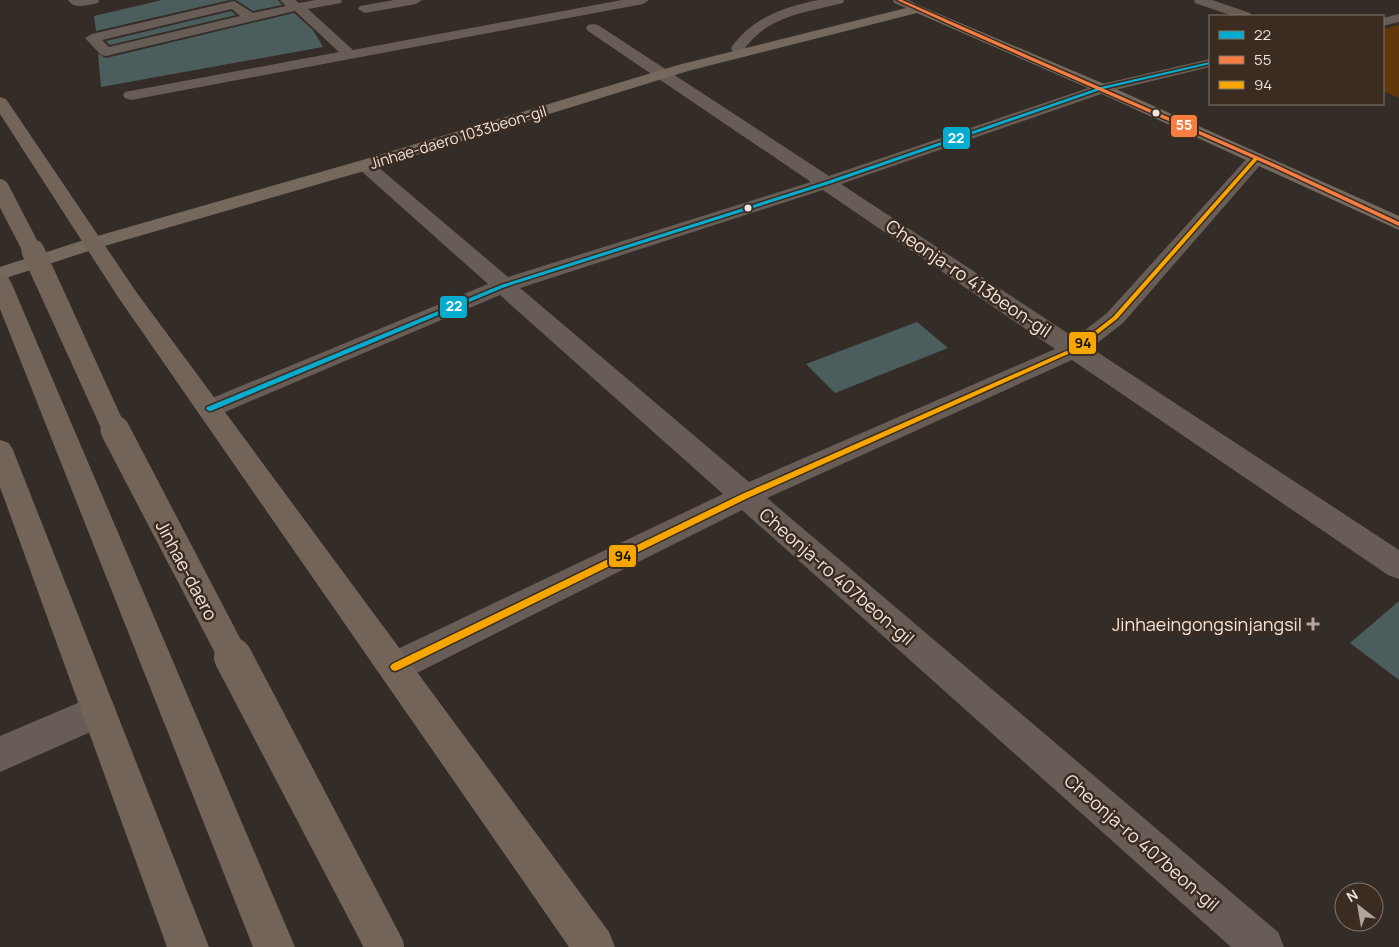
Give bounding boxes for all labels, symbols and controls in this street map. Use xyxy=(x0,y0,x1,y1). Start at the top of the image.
legend xyxy=(1209,15,1384,105)
text: 22 xyxy=(1254,24,1271,45)
text: 55 xyxy=(1254,49,1271,70)
text: 94 xyxy=(1254,74,1272,95)
street label: Jinhae-daero 1033beon-gil xyxy=(367,100,549,174)
unlabelled marker xyxy=(1151,108,1161,118)
line badge: 55 xyxy=(1170,114,1198,138)
text: 55 xyxy=(1176,115,1192,134)
line badge: 22 xyxy=(942,126,971,150)
text: 22 xyxy=(948,128,964,147)
unlabelled marker xyxy=(743,203,753,213)
street label: Cheonja-ro 413beon-gil xyxy=(882,214,1056,342)
line badge: 22 xyxy=(439,295,468,319)
text: 22 xyxy=(446,296,462,315)
line badge: 94 xyxy=(1068,331,1097,355)
text: 94 xyxy=(1074,333,1092,352)
street label: Cheonja-ro 407beon-gil xyxy=(754,502,920,650)
street label: Jinhae-daero xyxy=(151,516,223,624)
line badge: 94 xyxy=(608,544,637,568)
text: 94 xyxy=(614,546,632,565)
place label: Jinhaeingongsinjangsil xyxy=(1112,612,1302,636)
marker: Jinhaeingongsinjangsil xyxy=(1306,617,1320,631)
street label: Cheonja-ro 407beon-gil xyxy=(1059,768,1225,916)
north arrow xyxy=(1334,882,1384,932)
text: N xyxy=(1343,885,1361,906)

